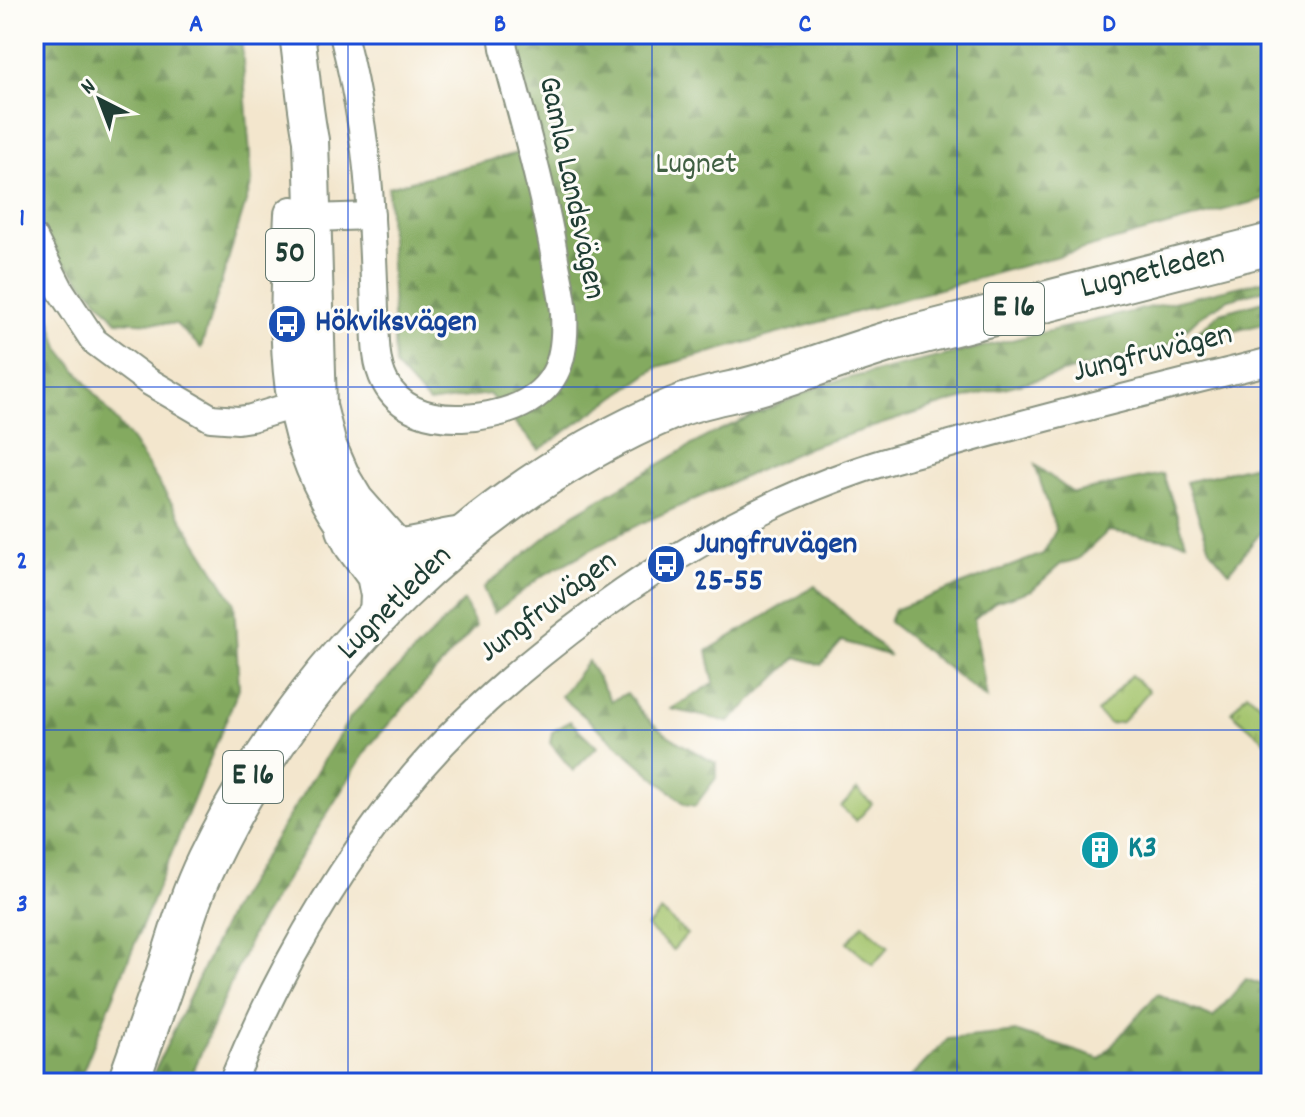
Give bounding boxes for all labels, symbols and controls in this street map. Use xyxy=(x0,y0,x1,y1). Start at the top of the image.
text: A xyxy=(189,7,203,44)
text: B xyxy=(494,7,506,44)
text: C xyxy=(799,7,812,44)
text: D xyxy=(1102,7,1116,44)
north arrow xyxy=(60,60,140,140)
text: N xyxy=(75,72,103,103)
street label: Gamla Landsvägen xyxy=(524,72,616,304)
park label: Lugnet xyxy=(655,143,737,189)
text: 1 xyxy=(19,201,25,238)
road number: 50 xyxy=(266,229,314,281)
street label: Lugnetleden xyxy=(1076,233,1230,313)
road number: E 16 xyxy=(984,283,1044,335)
place label: Hökviksvägen xyxy=(315,301,477,347)
bus stop icon: Hökviksvägen xyxy=(266,303,308,345)
street label: Jungfruvägen xyxy=(1068,313,1238,397)
place label: Jungfruvägen 25-55 xyxy=(694,523,857,606)
street label: Lugnetleden xyxy=(328,536,464,672)
street label: Jungfruvägen xyxy=(470,540,628,676)
bus stop icon: Jungfruvägen 25-55 xyxy=(645,543,687,585)
text: 2 xyxy=(16,544,28,581)
road number: E 16 xyxy=(223,751,283,803)
place label: K3 xyxy=(1128,827,1157,873)
building icon: K3 xyxy=(1079,829,1121,871)
text: 3 xyxy=(16,887,28,924)

